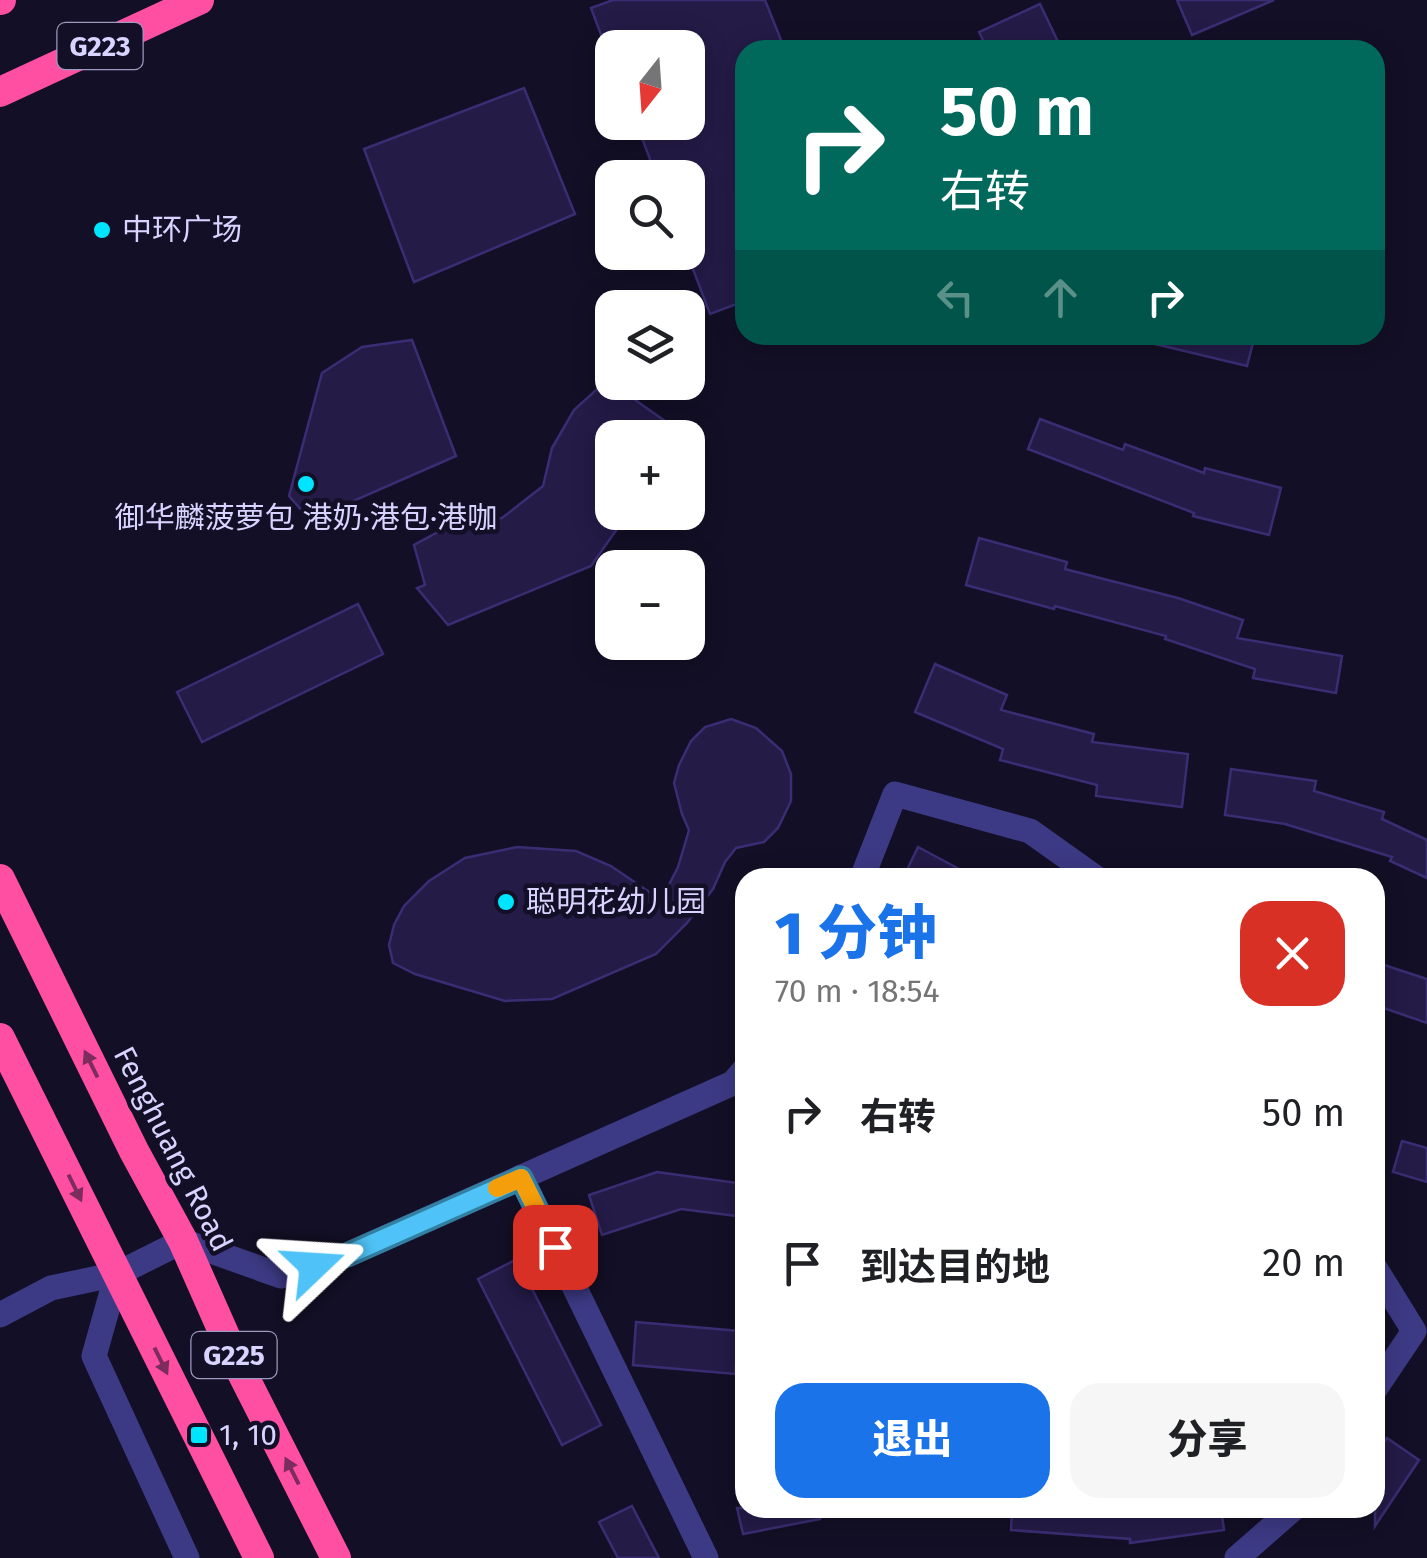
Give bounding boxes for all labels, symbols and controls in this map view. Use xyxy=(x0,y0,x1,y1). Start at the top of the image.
road number: G223 xyxy=(58,23,142,69)
north arrow xyxy=(595,30,705,140)
map controls xyxy=(595,30,705,660)
text: 50 m xyxy=(940,70,1094,154)
icon: right xyxy=(775,80,905,210)
button: search xyxy=(595,160,705,270)
text: 右转 xyxy=(940,165,1030,219)
place label: 中环广场 xyxy=(122,212,242,248)
marker: 中环广场 xyxy=(91,219,113,241)
icon: left xyxy=(928,270,983,325)
icon: ahead xyxy=(1033,270,1088,325)
icon: right xyxy=(1138,270,1193,325)
button: layers xyxy=(595,290,705,400)
button: + xyxy=(595,420,705,530)
marker: 御华麟菠萝包 港奶·港包·港咖 xyxy=(295,473,317,495)
place label: 御华麟菠萝包 港奶·港包·港咖 xyxy=(115,500,497,536)
button: − xyxy=(595,550,705,660)
place label: 聪明花幼儿园 xyxy=(526,884,706,920)
marker: 聪明花幼儿园 xyxy=(495,891,517,913)
text: 1 分钟 xyxy=(775,898,937,970)
button: close xyxy=(1240,901,1345,1006)
text: 70 m · 18:54 xyxy=(775,972,940,1010)
street label: Fenghuang Road xyxy=(106,1041,240,1257)
one-way arrow xyxy=(83,1049,100,1078)
icon: right xyxy=(775,1086,830,1141)
text: 50 m xyxy=(1262,1090,1345,1136)
text: 右转 xyxy=(860,1094,936,1140)
one-way arrow xyxy=(66,1174,83,1203)
pin xyxy=(513,1205,598,1290)
position arrow xyxy=(262,1214,366,1318)
icon: arrive xyxy=(528,1220,583,1275)
icon: arrive xyxy=(775,1236,830,1291)
text: 20 m xyxy=(1262,1240,1345,1286)
text: 到达目的地 xyxy=(860,1244,1050,1290)
road number: G225 xyxy=(192,1332,276,1378)
one-way arrow xyxy=(152,1347,169,1376)
button: 退出 xyxy=(775,1383,1050,1498)
button: 分享 xyxy=(1070,1383,1345,1498)
place label: 1, 10 xyxy=(219,1417,277,1453)
marker: 1, 10 xyxy=(188,1424,210,1446)
one-way arrow xyxy=(284,1456,301,1485)

